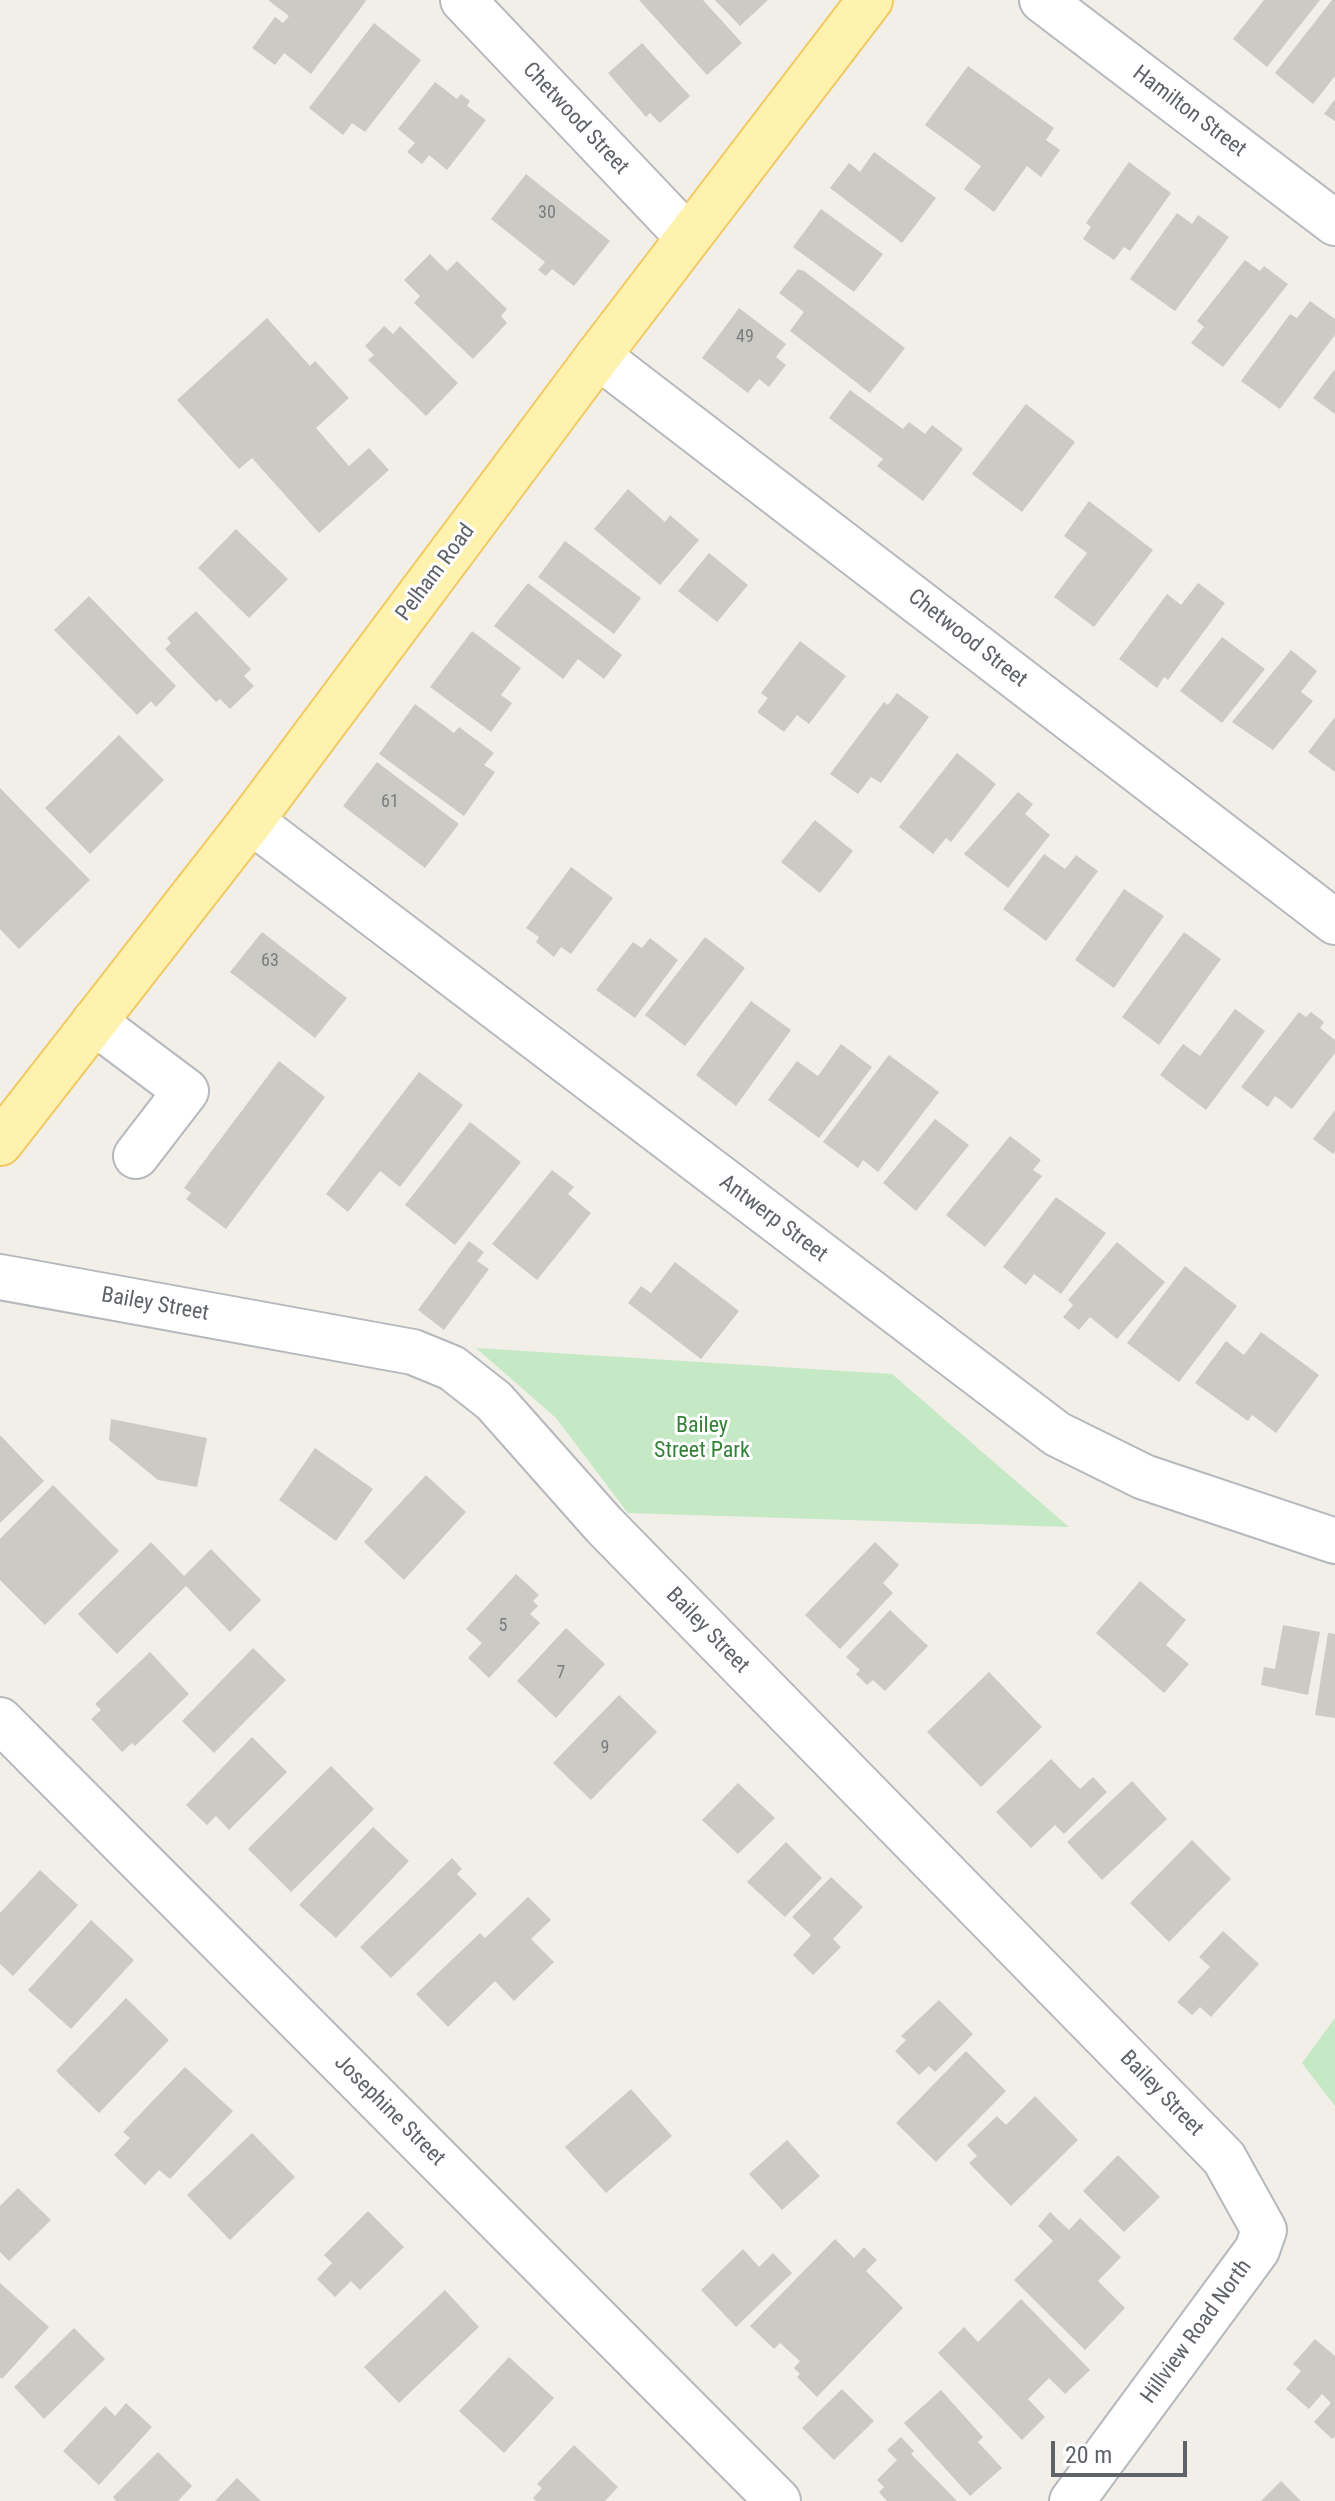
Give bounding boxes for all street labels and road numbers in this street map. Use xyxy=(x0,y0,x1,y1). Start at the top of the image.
street label: Chetwood Street xyxy=(516,57,634,181)
street label: Hamilton Street xyxy=(1127,61,1251,163)
street label: Pelham Road xyxy=(391,519,481,627)
street label: Chetwood Street xyxy=(902,584,1032,694)
street label: Antwerp Street xyxy=(714,1170,832,1268)
street label: Bailey Street xyxy=(99,1283,211,1327)
street label: Bailey Street xyxy=(660,1583,754,1679)
street label: Bailey Street xyxy=(1114,2046,1208,2142)
street label: Josephine Street xyxy=(328,2050,450,2172)
street label: Hillview Road North xyxy=(1136,2255,1258,2409)

